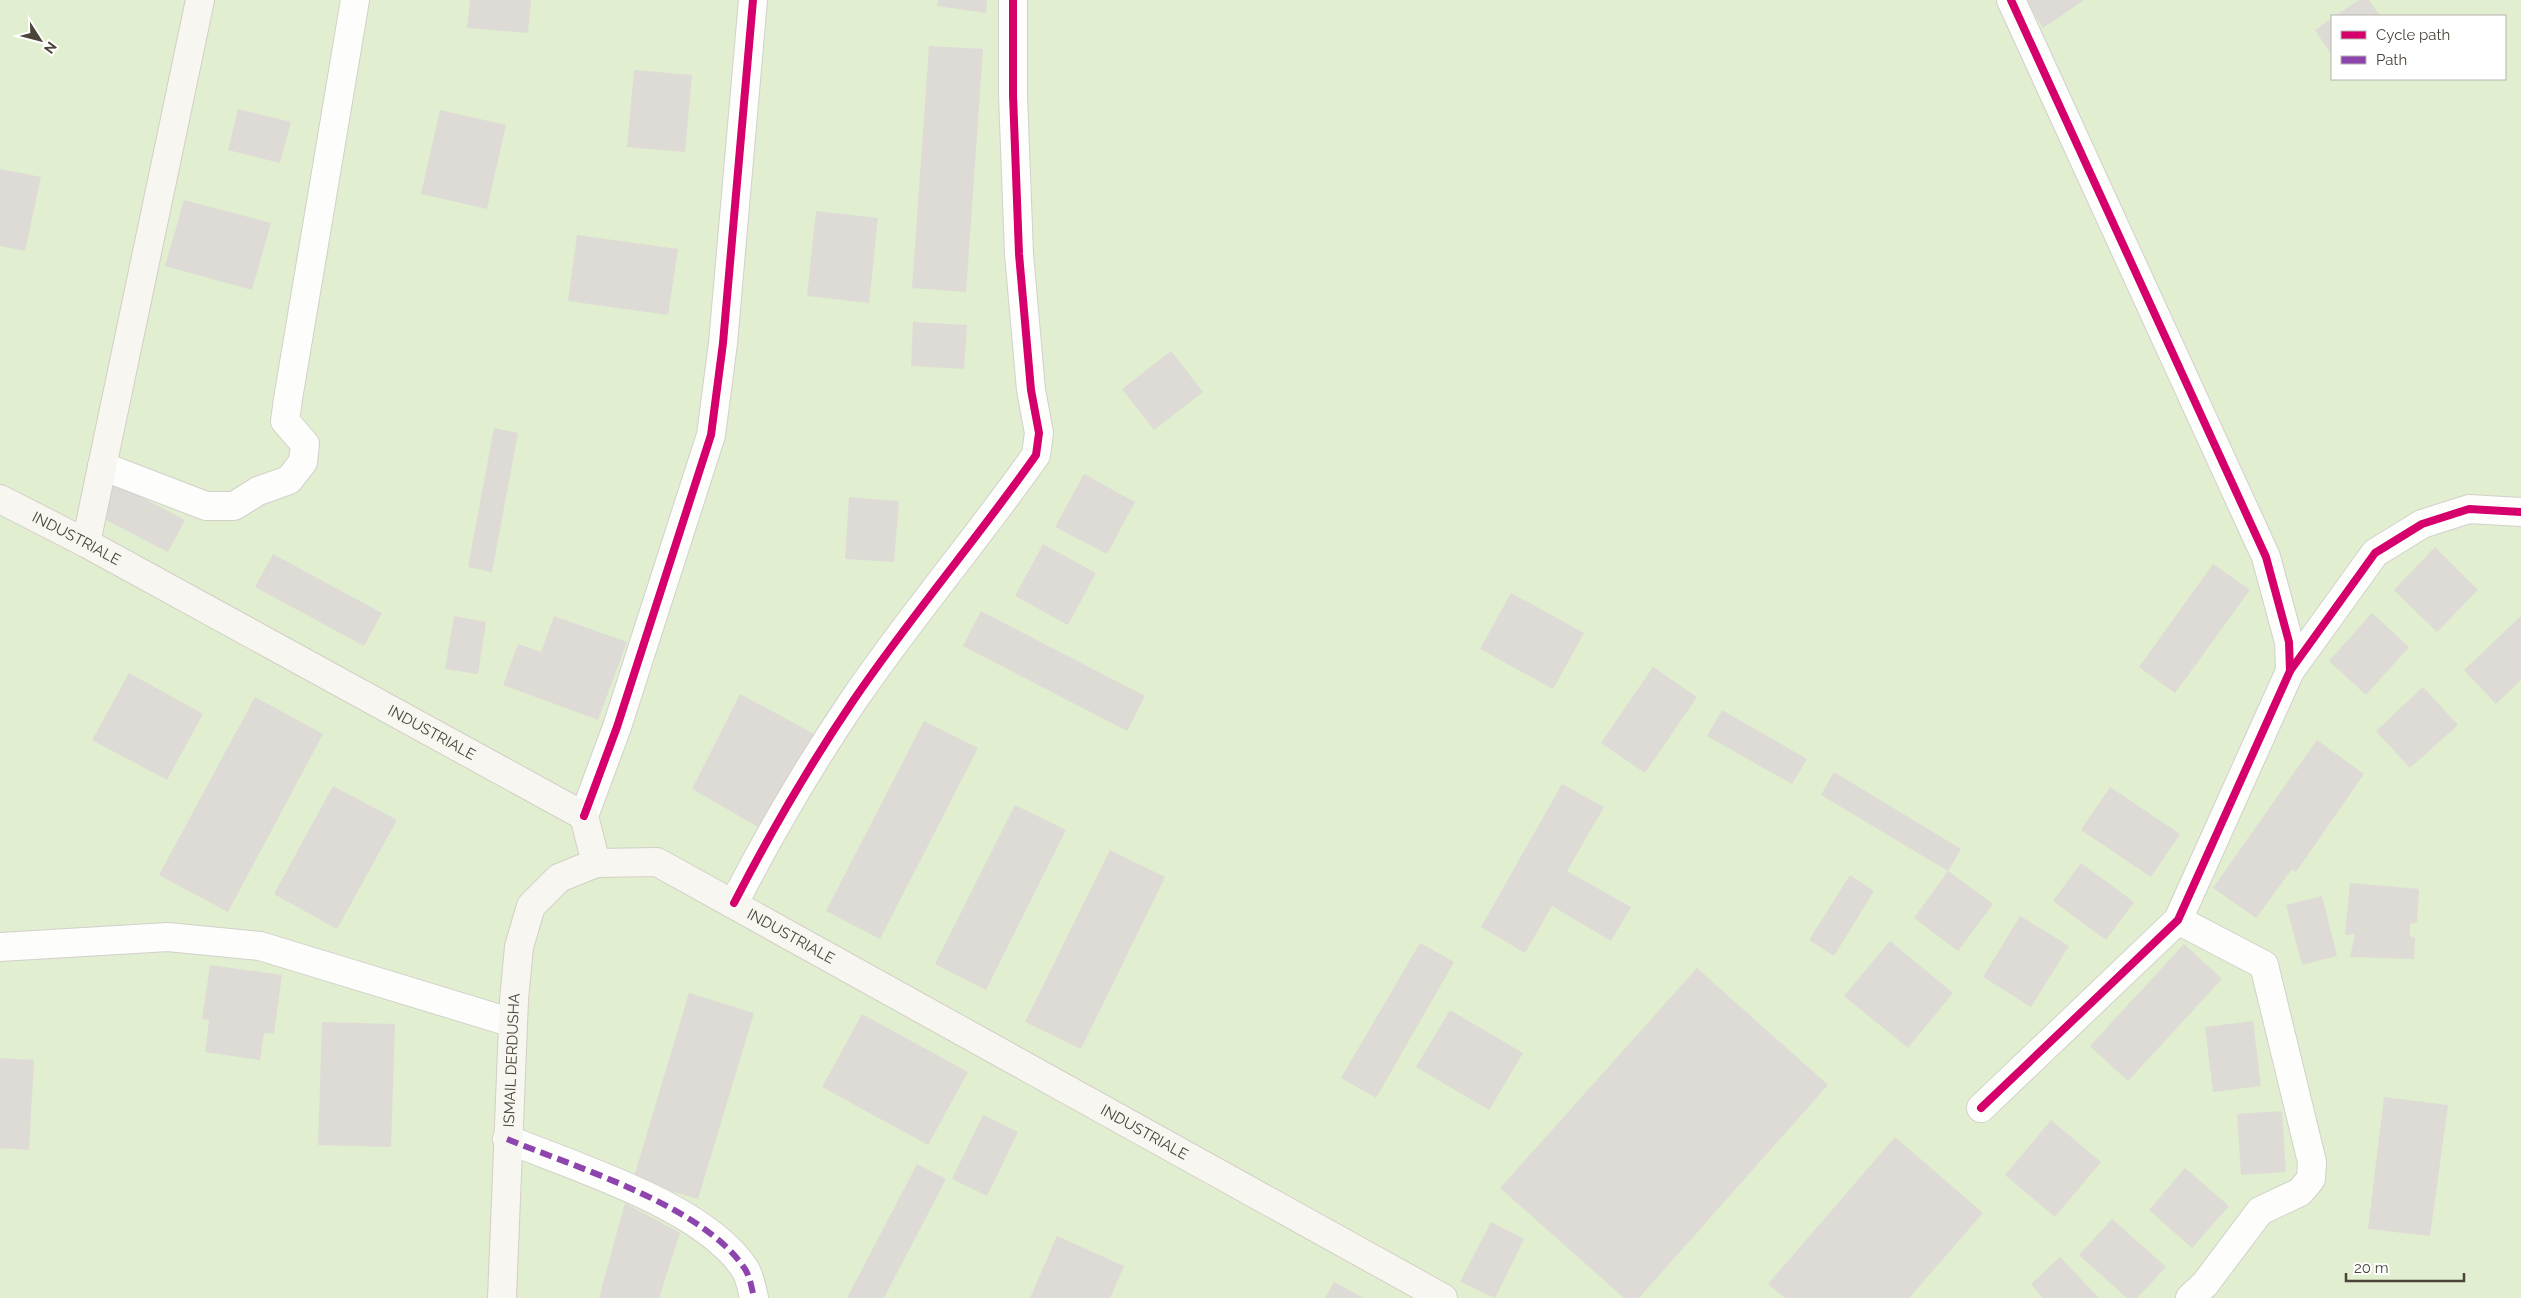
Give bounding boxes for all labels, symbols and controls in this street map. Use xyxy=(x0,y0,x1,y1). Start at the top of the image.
north arrow xyxy=(15,15,65,65)
legend xyxy=(2331,15,2506,80)
text: Cycle path xyxy=(2376,26,2450,44)
text: N xyxy=(41,39,60,57)
text: Path xyxy=(2376,51,2407,69)
street label: INDUSTRIALE xyxy=(29,508,124,569)
street label: INDUSTRIALE xyxy=(385,701,479,764)
street label: INDUSTRIALE xyxy=(744,905,838,968)
street label: ISMAIL DERDUSHA xyxy=(500,992,524,1128)
street label: INDUSTRIALE xyxy=(1097,1101,1191,1164)
scale bar xyxy=(2346,1250,2464,1282)
text: 20 m xyxy=(2354,1259,2389,1277)

